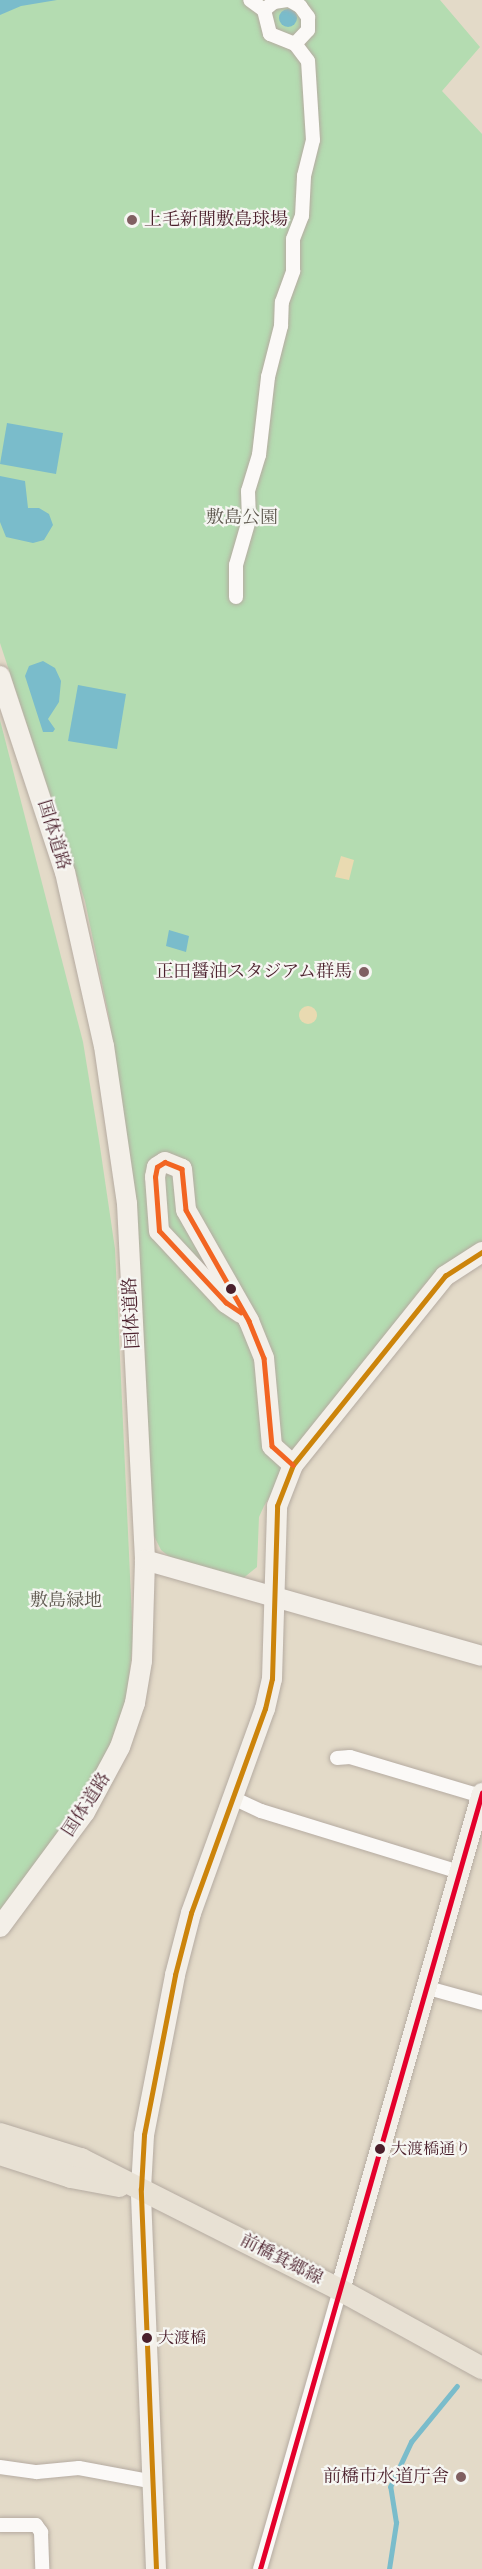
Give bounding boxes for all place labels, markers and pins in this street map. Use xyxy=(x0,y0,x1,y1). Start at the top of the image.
place label: 上毛新聞敷島球場 xyxy=(144,209,288,231)
marker: 上毛新聞敷島球場 xyxy=(125,213,139,227)
place label: 正田醤油スタジアム群馬 xyxy=(154,961,352,983)
marker: 正田醤油スタジアム群馬 xyxy=(357,965,371,979)
unlabelled marker xyxy=(225,1283,237,1295)
place label: 大渡橋通り xyxy=(391,2139,471,2159)
marker: 大渡橋通り xyxy=(374,2143,386,2155)
place label: 大渡橋 xyxy=(158,2328,206,2348)
marker: 大渡橋 xyxy=(141,2332,153,2344)
place label: 前橋市水道庁舎 xyxy=(323,2466,449,2488)
marker: 前橋市水道庁舎 xyxy=(454,2470,468,2484)

